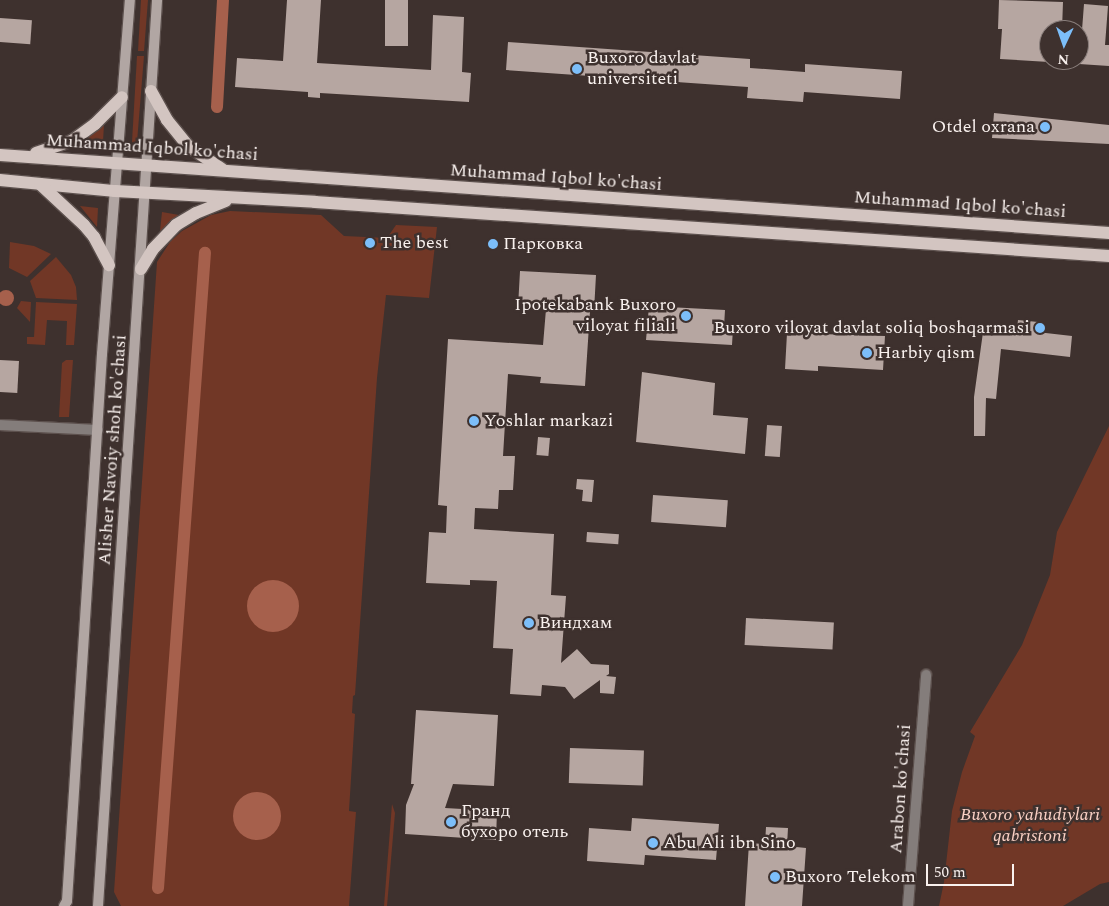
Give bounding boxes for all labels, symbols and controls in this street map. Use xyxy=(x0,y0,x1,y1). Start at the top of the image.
north arrow xyxy=(1039,20,1089,70)
place label: Buxoro davlat universiteti xyxy=(587,48,697,90)
text: N xyxy=(1057,49,1070,70)
marker: Buxoro davlat universiteti xyxy=(571,63,583,75)
place label: Otdel oxrana xyxy=(932,116,1035,138)
marker: Otdel oxrana xyxy=(1039,121,1051,133)
street label: Muhammad Iqbol ko'chasi xyxy=(45,130,259,166)
street label: Muhammad Iqbol ko'chasi xyxy=(449,160,663,196)
street label: Muhammad Iqbol ko'chasi xyxy=(853,187,1067,223)
place label: The best xyxy=(380,232,449,254)
place label: Парковка xyxy=(503,233,583,255)
marker: The best xyxy=(364,237,376,249)
marker: Парковка xyxy=(487,238,499,250)
place label: Ipotekabank Buxoro viloyat filiali xyxy=(514,295,676,338)
marker: Ipotekabank Buxoro viloyat filiali xyxy=(680,310,692,322)
place label: Buxoro viloyat davlat soliq boshqarmasi xyxy=(713,317,1030,339)
marker: Buxoro viloyat davlat soliq boshqarmasi xyxy=(1034,322,1046,334)
street label: Alisher Navoiy shoh ko'chasi xyxy=(94,334,132,566)
place label: Harbiy qism xyxy=(877,342,975,364)
marker: Harbiy qism xyxy=(861,347,873,359)
place label: Yoshlar markazi xyxy=(484,410,613,432)
marker: Yoshlar markazi xyxy=(468,415,480,427)
place label: Виндхам xyxy=(539,612,612,634)
marker: Виндхам xyxy=(523,617,535,629)
street label: Arabon ko'chasi xyxy=(886,724,916,854)
place label: Гранд бухоро отель xyxy=(461,801,568,844)
park label: Buxoro yahudiylari qabristoni xyxy=(960,805,1100,848)
marker: Гранд бухоро отель xyxy=(445,816,457,828)
place label: Abu Ali ibn Sino xyxy=(663,832,796,854)
marker: Abu Ali ibn Sino xyxy=(647,837,659,849)
scale bar xyxy=(929,854,1016,886)
text: 50 m xyxy=(934,861,966,884)
place label: Buxoro Telekom xyxy=(785,866,916,888)
marker: Buxoro Telekom xyxy=(769,871,781,883)

